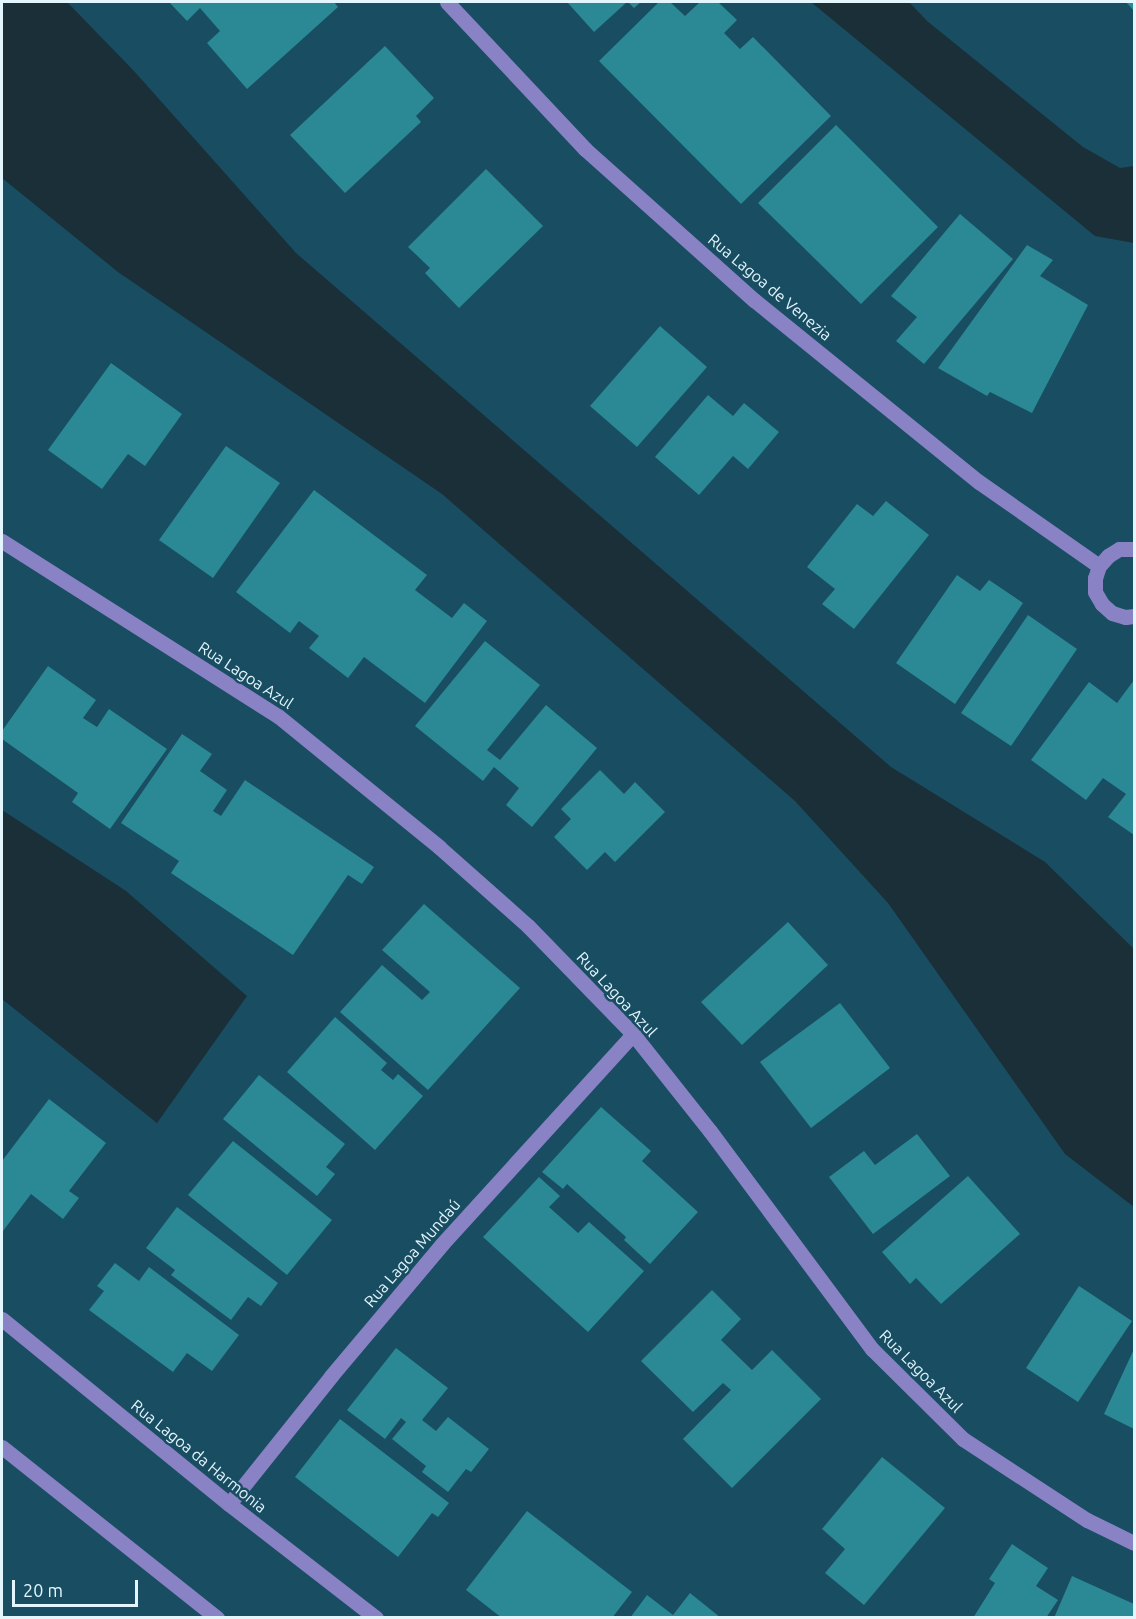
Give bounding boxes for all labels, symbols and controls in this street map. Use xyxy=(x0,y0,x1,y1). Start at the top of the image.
street label: Rua Lagoa de Venezia xyxy=(704,230,836,344)
street label: Rua Lagoa Azul xyxy=(195,637,297,713)
street label: Rua Lagoa Azul xyxy=(573,948,661,1040)
street label: Rua Lagoa Mundaú xyxy=(360,1195,464,1311)
street label: Rua Lagoa Azul xyxy=(876,1326,966,1416)
street label: Rua Lagoa da Harmonia xyxy=(127,1395,271,1517)
scale bar xyxy=(15,1568,141,1606)
text: 20 m xyxy=(23,1580,63,1600)

